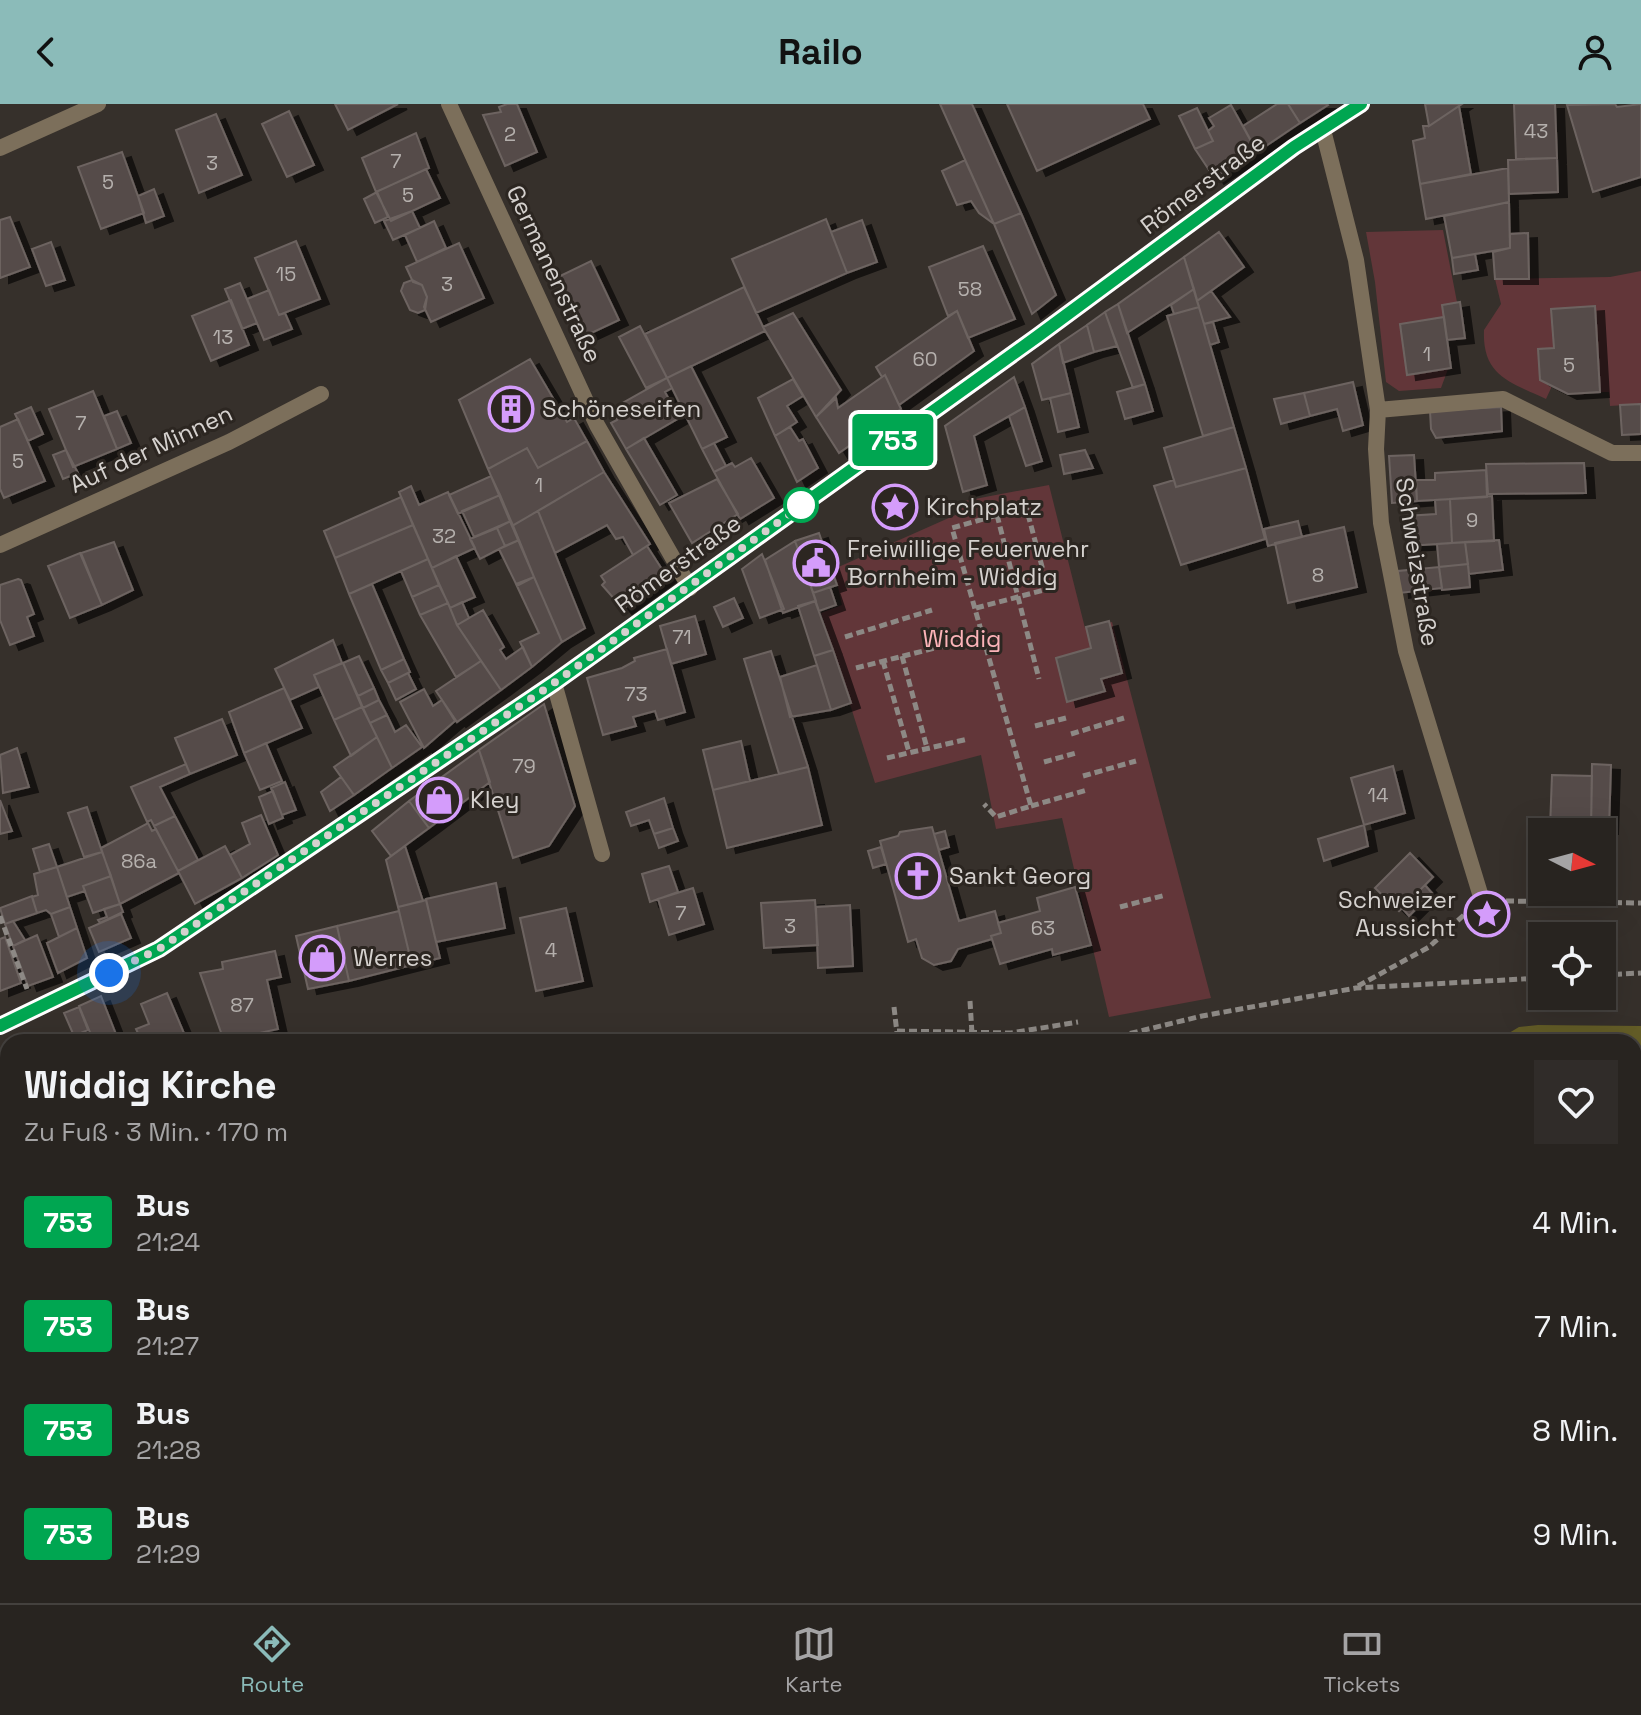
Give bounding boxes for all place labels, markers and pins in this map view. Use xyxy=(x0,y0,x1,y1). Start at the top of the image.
building icon: Schöneseifen xyxy=(487,385,535,433)
place label: Schöneseifen xyxy=(542,393,701,424)
place icon: Kirchplatz xyxy=(871,483,919,531)
unlabelled marker xyxy=(784,488,818,522)
place label: Kirchplatz xyxy=(926,491,1042,522)
place label: Freiwillige Feuerwehr Bornheim - Widdig xyxy=(847,533,1089,592)
public building icon: Freiwillige Feuerwehr Bornheim - Widdig xyxy=(792,539,840,587)
shop icon: Kley xyxy=(415,776,463,824)
place label: Kley xyxy=(470,784,519,815)
church icon: Sankt Georg xyxy=(894,852,942,900)
place label: Sankt Georg xyxy=(949,860,1091,891)
place label: Schweizer Aussicht xyxy=(1338,884,1456,943)
place icon: Schweizer Aussicht xyxy=(1463,890,1511,938)
shop icon: Werres xyxy=(298,934,346,982)
place label: Werres xyxy=(353,942,432,973)

